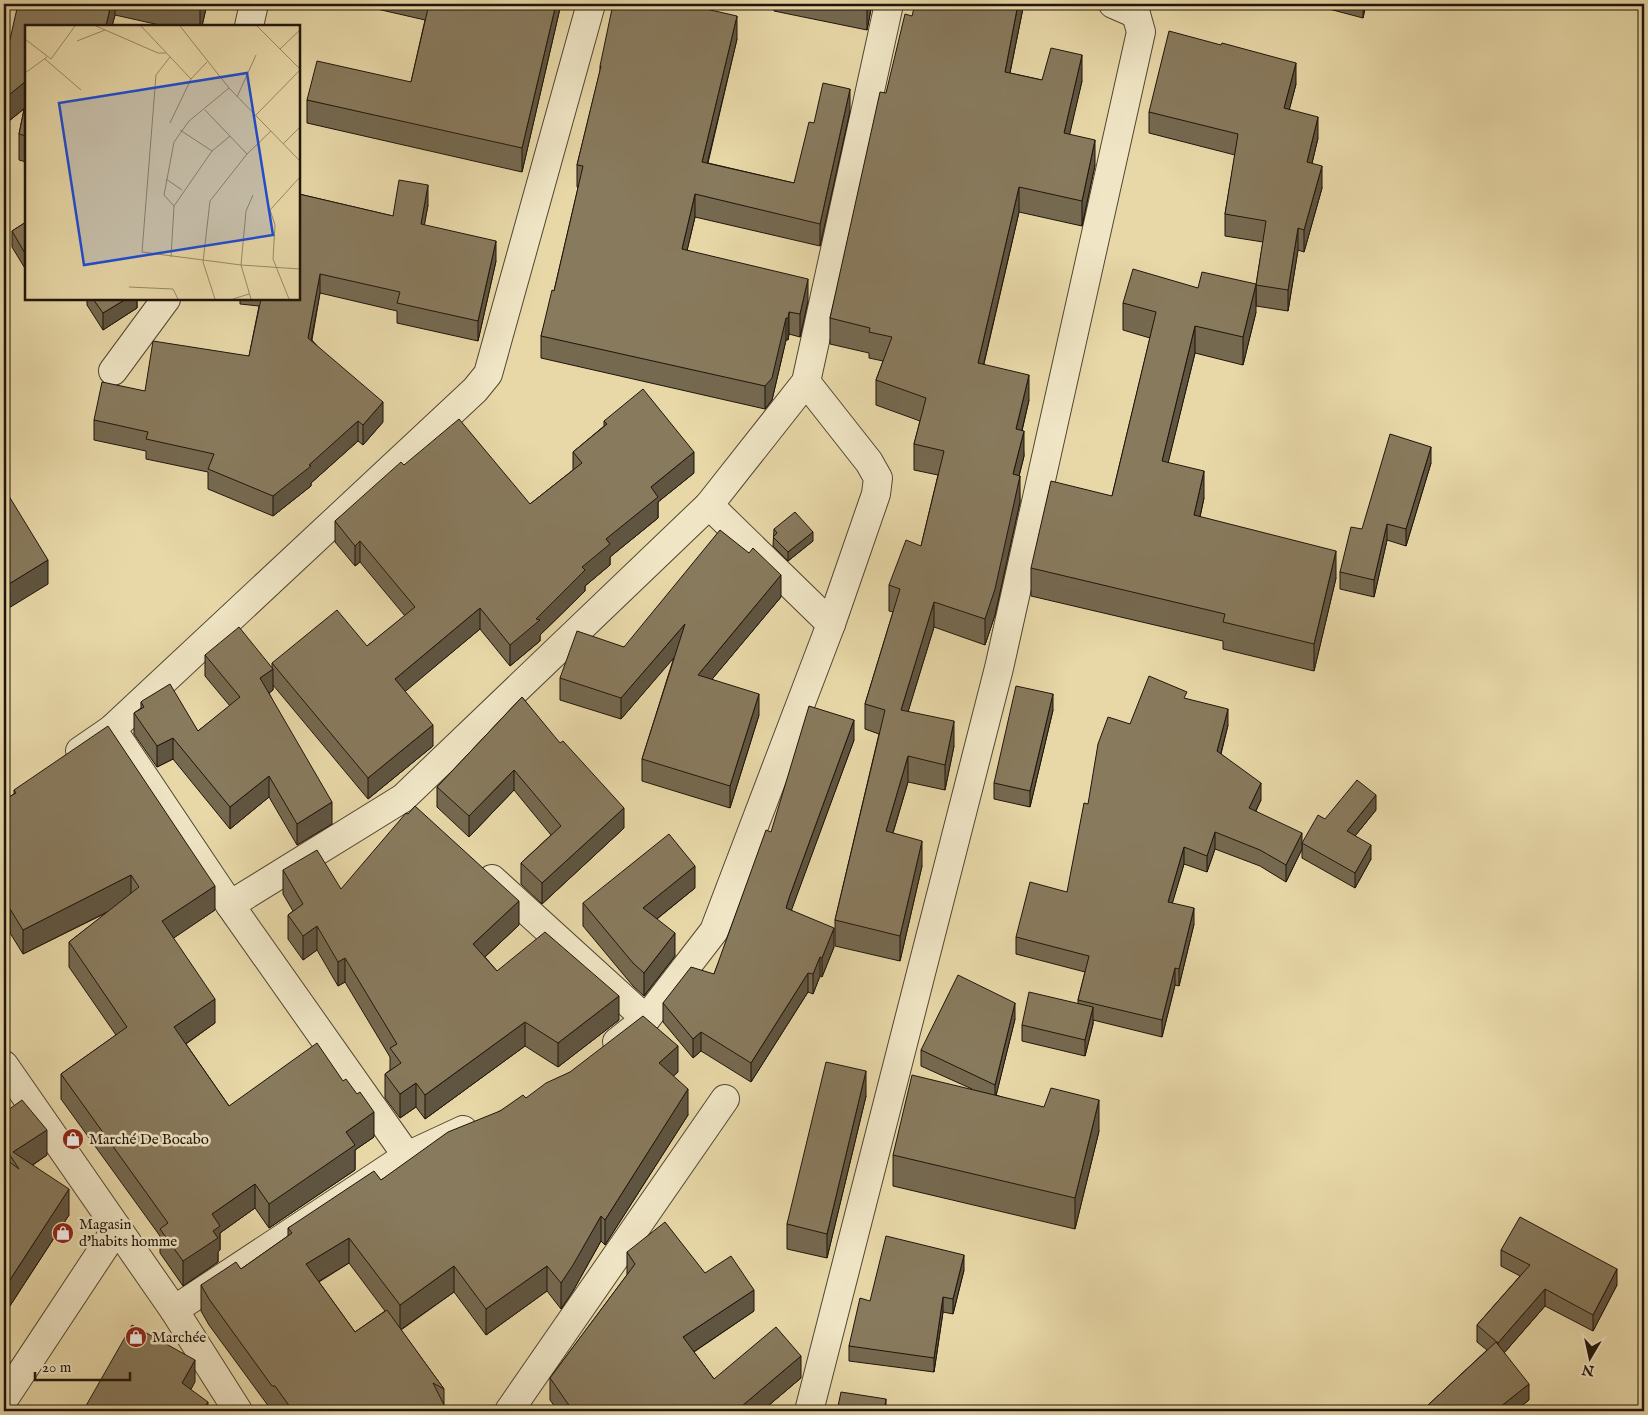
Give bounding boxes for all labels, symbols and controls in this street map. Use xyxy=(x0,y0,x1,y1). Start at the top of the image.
inset map xyxy=(25,25,300,300)
shop icon: Marché De Bocabo xyxy=(61,1127,85,1151)
place label: Marché De Bocabo xyxy=(89,1130,209,1149)
place label: Magasin d'habits homme xyxy=(79,1215,177,1251)
shop icon: Magasin d'habits homme xyxy=(51,1221,75,1245)
shop icon: Marchée xyxy=(124,1325,148,1349)
place label: Marchée xyxy=(152,1328,206,1347)
north arrow xyxy=(1566,1332,1616,1382)
scale bar xyxy=(35,1350,130,1382)
text: 20 m xyxy=(42,1358,72,1377)
text: N xyxy=(1581,1360,1597,1380)

